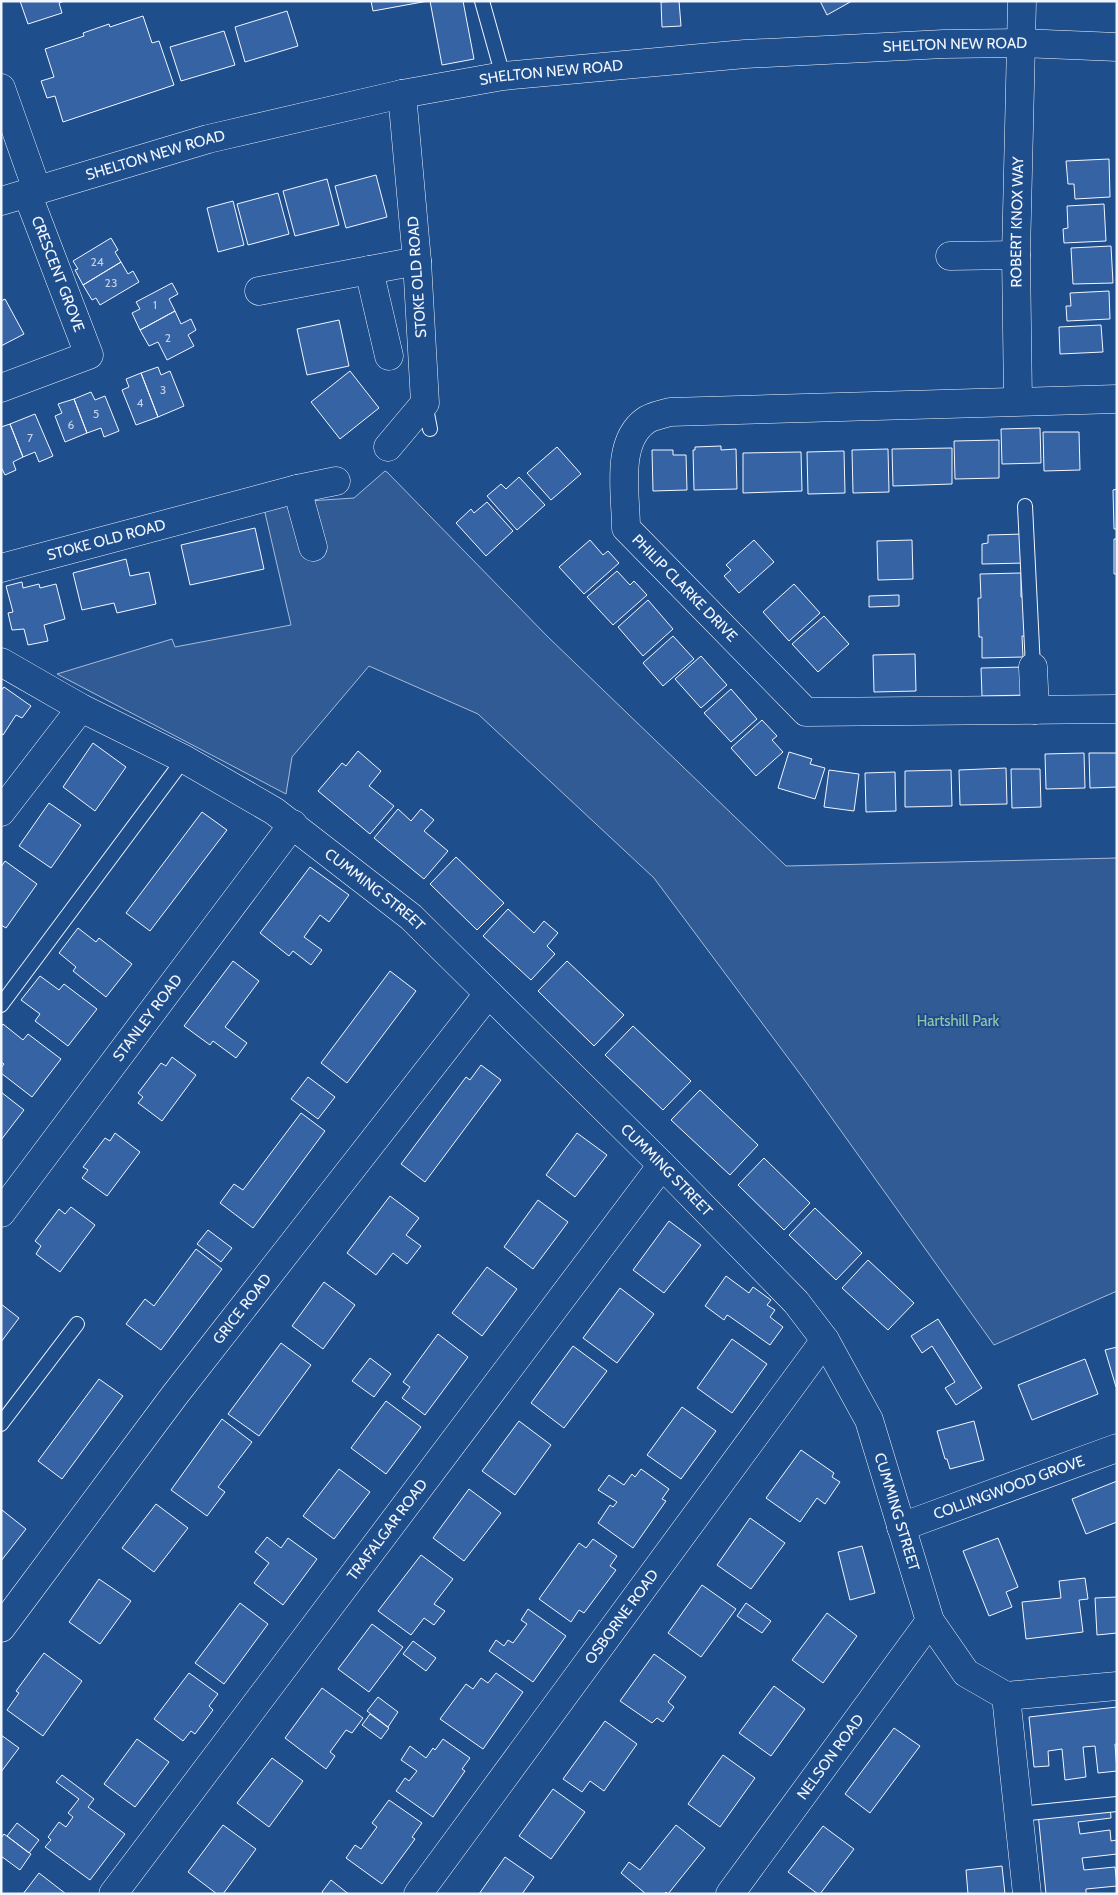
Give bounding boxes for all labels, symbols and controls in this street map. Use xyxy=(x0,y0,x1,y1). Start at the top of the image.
street label: SHELTON NEW ROAD xyxy=(882,34,1028,56)
street label: SHELTON NEW ROAD xyxy=(478,56,624,89)
street label: SHELTON NEW ROAD xyxy=(83,126,227,184)
street label: ROBERT KNOX WAY xyxy=(1007,156,1027,288)
street label: CRESCENT GROVE xyxy=(28,213,88,335)
street label: STOKE OLD ROAD xyxy=(404,215,430,339)
house number: 24 xyxy=(90,254,104,269)
house number: 23 xyxy=(105,275,117,290)
house number: 1 xyxy=(153,297,157,312)
house number: 2 xyxy=(165,330,171,345)
house number: 3 xyxy=(160,382,166,397)
house number: 4 xyxy=(137,395,144,410)
house number: 5 xyxy=(93,406,99,421)
house number: 6 xyxy=(68,417,75,432)
house number: 7 xyxy=(27,430,33,445)
street label: STOKE OLD ROAD xyxy=(45,515,168,564)
street label: PHILIP CLARKE DRIVE xyxy=(628,531,741,645)
street label: CUMMING STREET xyxy=(321,845,429,935)
street label: STANLEY ROAD xyxy=(109,971,186,1065)
park label: Hartshill Park xyxy=(917,1012,999,1030)
street label: CUMMING STREET xyxy=(617,1120,716,1220)
street label: GRICE ROAD xyxy=(209,1270,275,1348)
street label: CUMMING STREET xyxy=(870,1451,923,1573)
street label: COLLINGWOOD GROVE xyxy=(931,1452,1087,1523)
street label: TRAFALGAR ROAD xyxy=(343,1475,431,1584)
street label: OSBORNE ROAD xyxy=(581,1566,662,1668)
street label: NELSON ROAD xyxy=(793,1711,868,1803)

